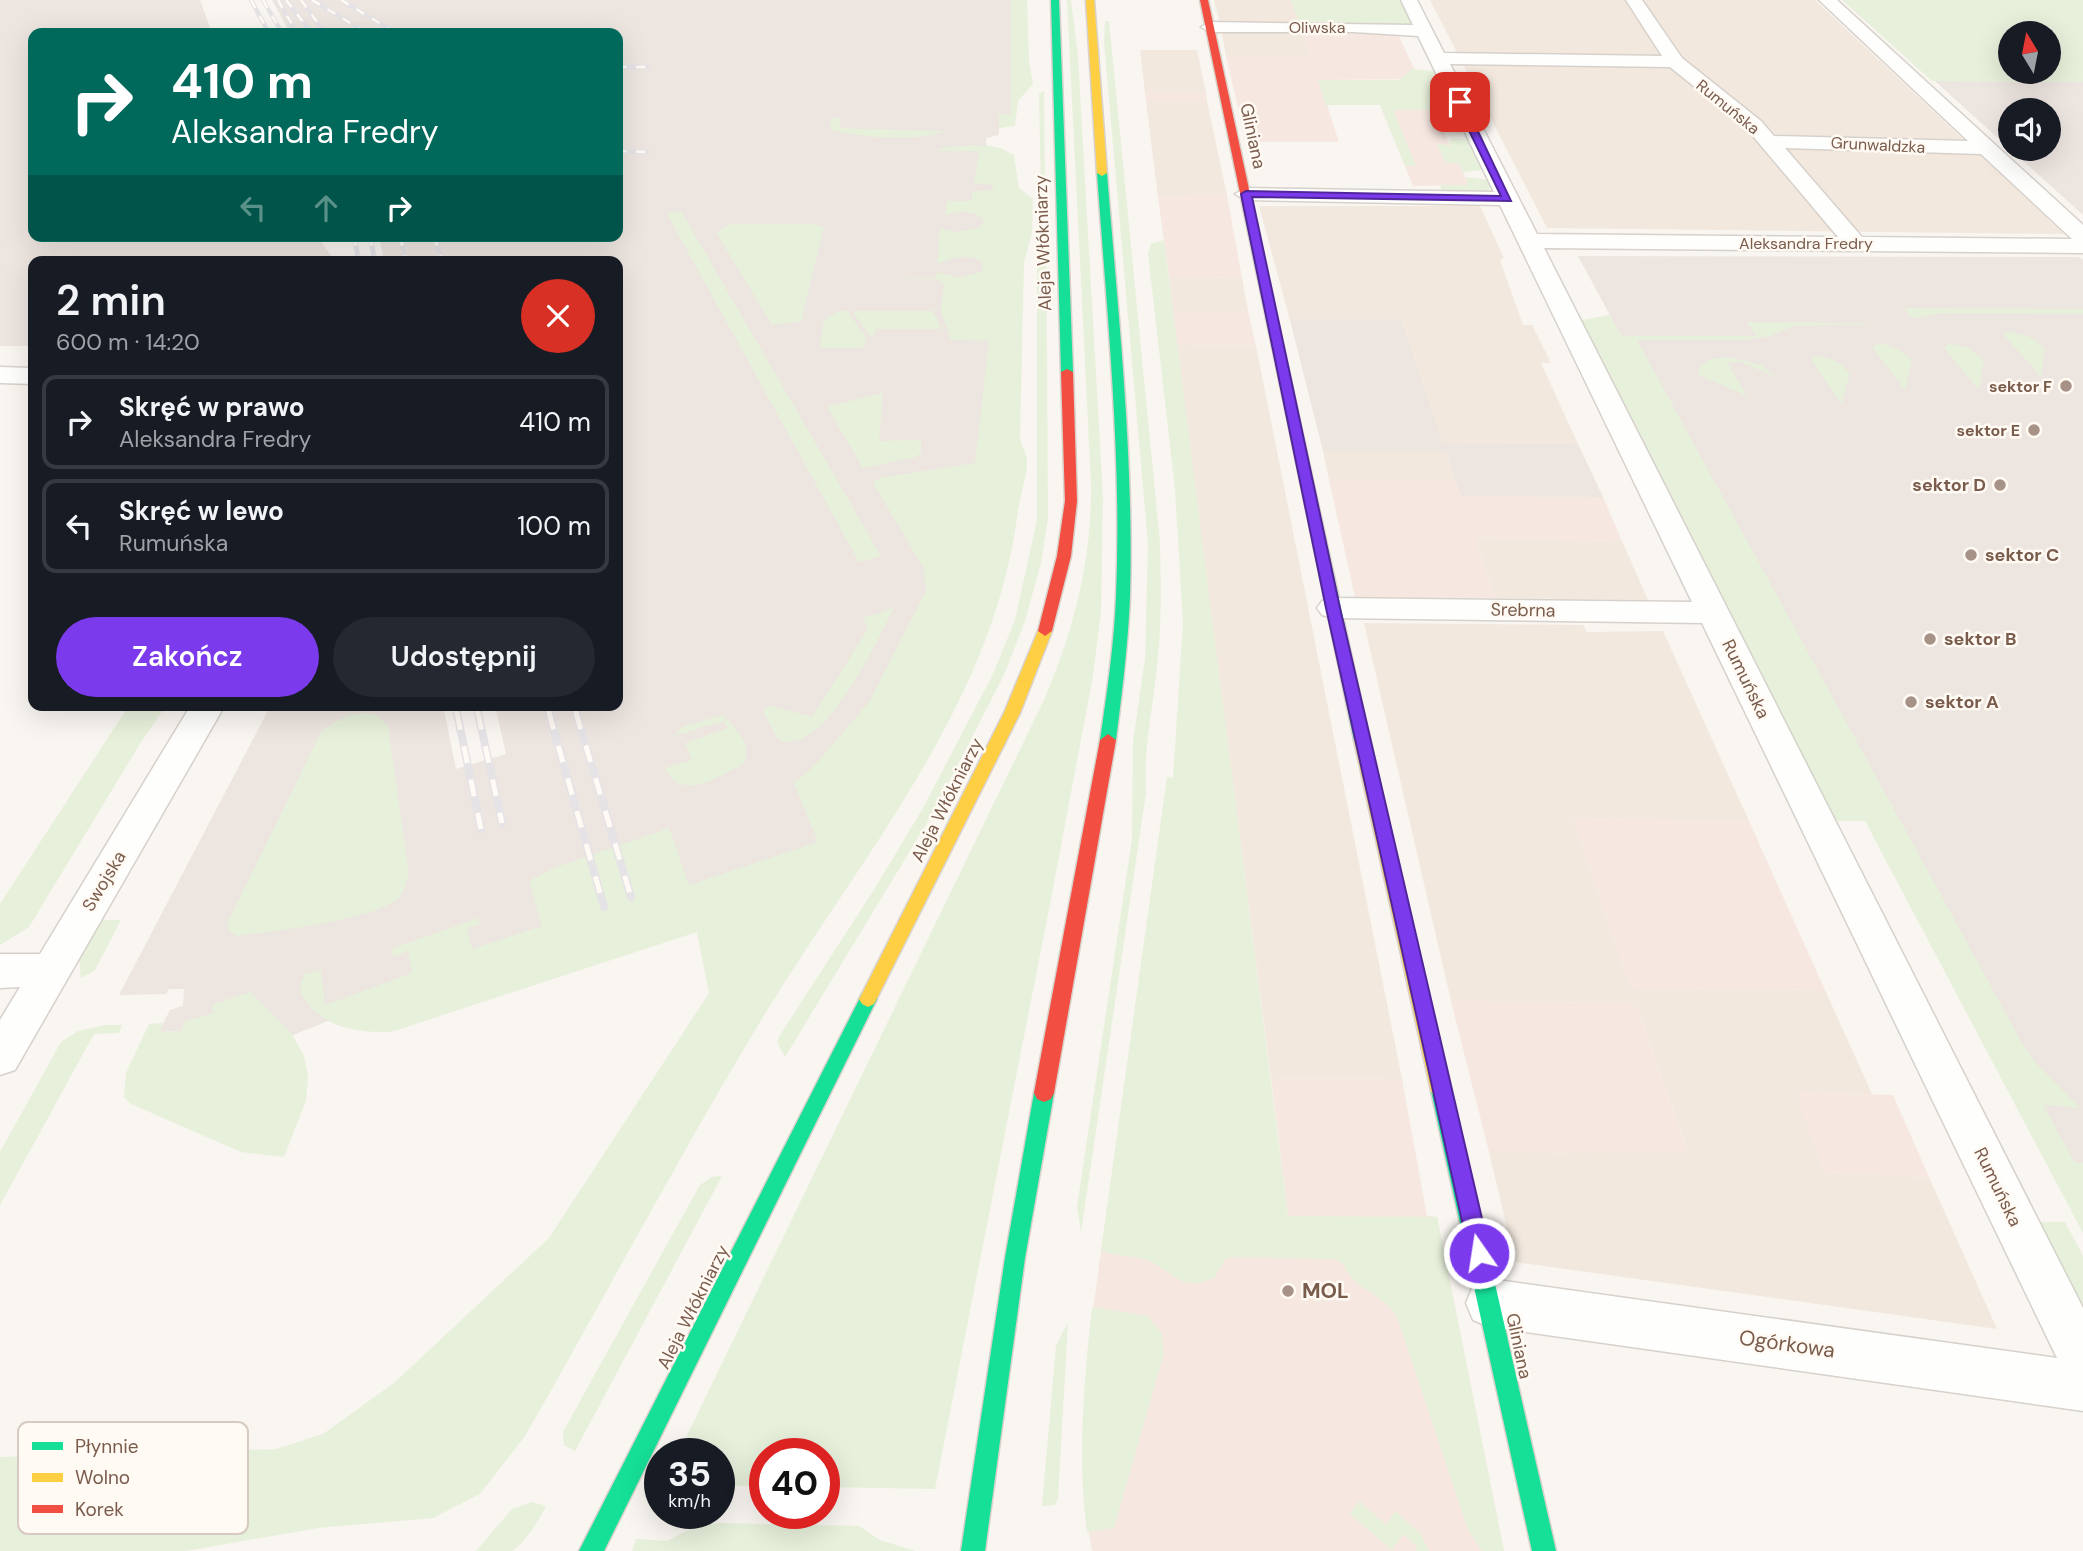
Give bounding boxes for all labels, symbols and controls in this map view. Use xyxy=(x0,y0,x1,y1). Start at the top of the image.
street label: Oliwska xyxy=(1289,17,1345,38)
north arrow xyxy=(1998,21,2062,84)
map controls xyxy=(1998,21,2061,161)
text: 410 m xyxy=(171,49,313,113)
icon: right xyxy=(56,56,147,147)
pin xyxy=(1430,72,1490,132)
street label: Rumuńska xyxy=(1692,75,1764,139)
icon: arrive xyxy=(1441,83,1479,121)
button: sound xyxy=(1998,98,2061,161)
street label: Gliniana xyxy=(1234,101,1272,171)
text: Aleksandra Fredry xyxy=(171,111,439,153)
street label: Grunwaldzka xyxy=(1830,132,1926,158)
street label: Aleja Włókniarzy xyxy=(1029,175,1057,311)
icon: left xyxy=(234,189,272,227)
icon: ahead xyxy=(307,189,345,227)
icon: right xyxy=(380,189,418,227)
street label: Aleksandra Fredry xyxy=(1739,233,1873,254)
text: 2 min xyxy=(56,273,166,328)
button: close xyxy=(521,279,595,353)
text: 600 m · 14:20 xyxy=(56,327,200,357)
place label: sektor F xyxy=(1989,376,2052,397)
marker: sektor F xyxy=(2058,378,2074,394)
text: Skręć w prawo xyxy=(119,390,305,424)
icon: right xyxy=(60,403,98,441)
text: 410 m xyxy=(519,405,591,439)
place label: sektor E xyxy=(1956,420,2020,441)
marker: sektor E xyxy=(2026,422,2042,438)
text: Aleksandra Fredry xyxy=(119,424,311,454)
place label: sektor D xyxy=(1912,473,1986,497)
marker: sektor D xyxy=(1992,477,2008,493)
text: Skręć w lewo xyxy=(119,494,284,528)
icon: left xyxy=(60,507,98,545)
text: 100 m xyxy=(517,509,591,543)
text: Rumuńska xyxy=(119,528,228,558)
place label: sektor C xyxy=(1985,543,2059,567)
marker: sektor C xyxy=(1963,547,1979,563)
street label: Srebrna xyxy=(1490,597,1556,623)
button: Zakończ xyxy=(56,617,319,697)
button: Udostępnij xyxy=(333,617,595,697)
place label: sektor B xyxy=(1944,627,2016,651)
marker: sektor B xyxy=(1922,631,1938,647)
street label: Rumuńska xyxy=(1716,635,1776,723)
place label: sektor A xyxy=(1925,690,1999,714)
marker: sektor A xyxy=(1903,694,1919,710)
street label: Aleja Włókniarzy xyxy=(905,734,989,866)
street label: Swojska xyxy=(77,846,131,916)
street label: Rumuńska xyxy=(1968,1143,2028,1231)
position arrow xyxy=(1442,1216,1516,1290)
street label: Aleja Włókniarzy xyxy=(651,1241,735,1373)
place label: MOL xyxy=(1302,1277,1349,1305)
marker: MOL xyxy=(1280,1283,1296,1299)
street label: Gliniana xyxy=(1500,1311,1538,1381)
street label: Ogórkowa xyxy=(1737,1323,1837,1365)
legend xyxy=(18,1422,248,1534)
text: Płynnie xyxy=(75,1434,139,1459)
speed limit sign: 40 xyxy=(749,1438,840,1529)
text: 35 xyxy=(668,1451,711,1497)
text: Wolno xyxy=(75,1465,130,1490)
text: km/h xyxy=(668,1489,711,1513)
text: Korek xyxy=(75,1497,124,1522)

